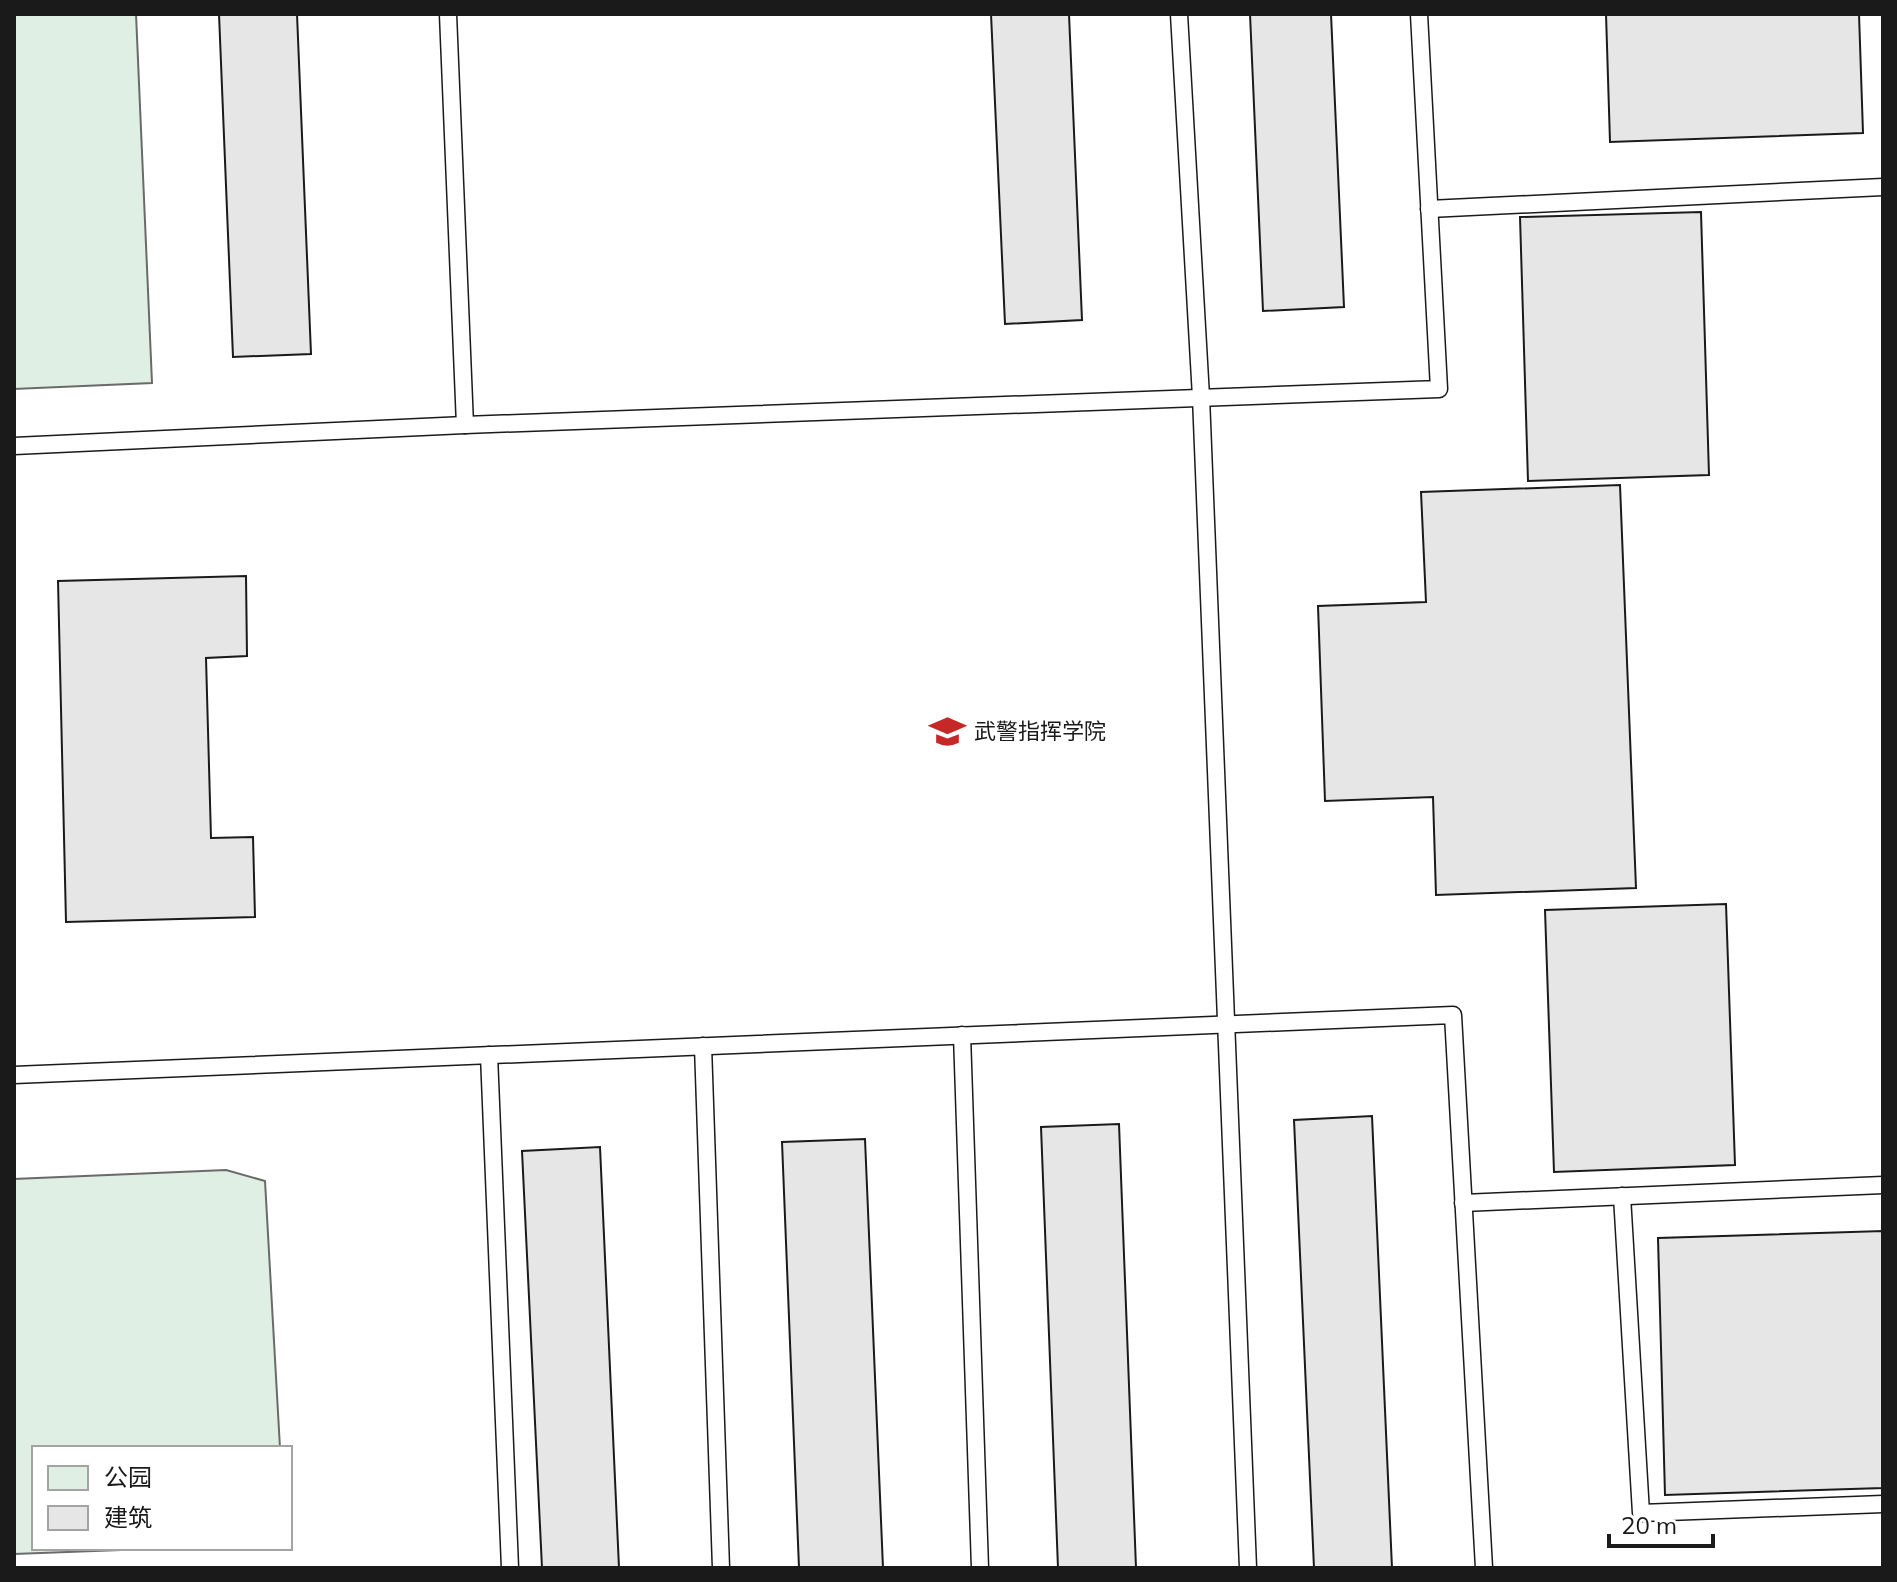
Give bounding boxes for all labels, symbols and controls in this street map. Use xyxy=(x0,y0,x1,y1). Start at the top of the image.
school or university icon: 武警指挥学院 xyxy=(929,712,967,750)
place label: 武警指挥学院 xyxy=(974,717,1106,745)
legend xyxy=(32,1446,292,1550)
text: 公园 xyxy=(104,1462,152,1492)
scale bar xyxy=(1609,1498,1713,1548)
text: 建筑 xyxy=(104,1502,152,1532)
text: 20 m xyxy=(1621,1510,1677,1540)

